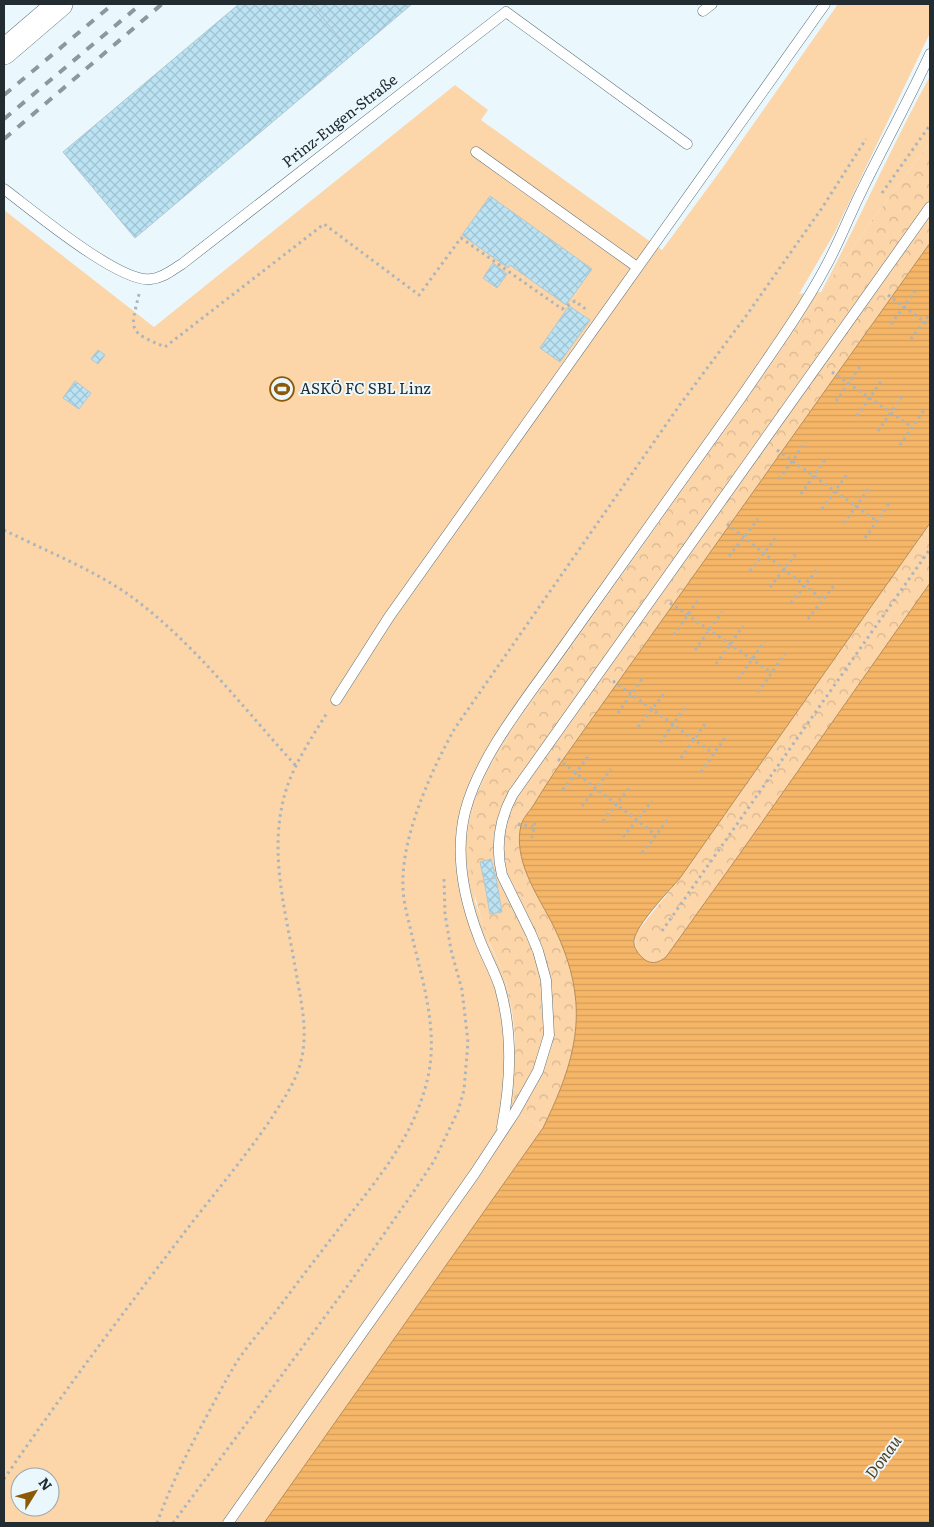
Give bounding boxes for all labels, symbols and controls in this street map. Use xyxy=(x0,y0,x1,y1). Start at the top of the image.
street label: Prinz-Eugen-Straße xyxy=(277,67,402,172)
sports icon: ASKÖ FC SBL Linz xyxy=(269,376,295,402)
place label: ASKÖ FC SBL Linz xyxy=(300,376,431,399)
water label: Donau xyxy=(858,1429,906,1483)
north arrow xyxy=(10,1467,60,1517)
text: N xyxy=(35,1473,58,1494)

